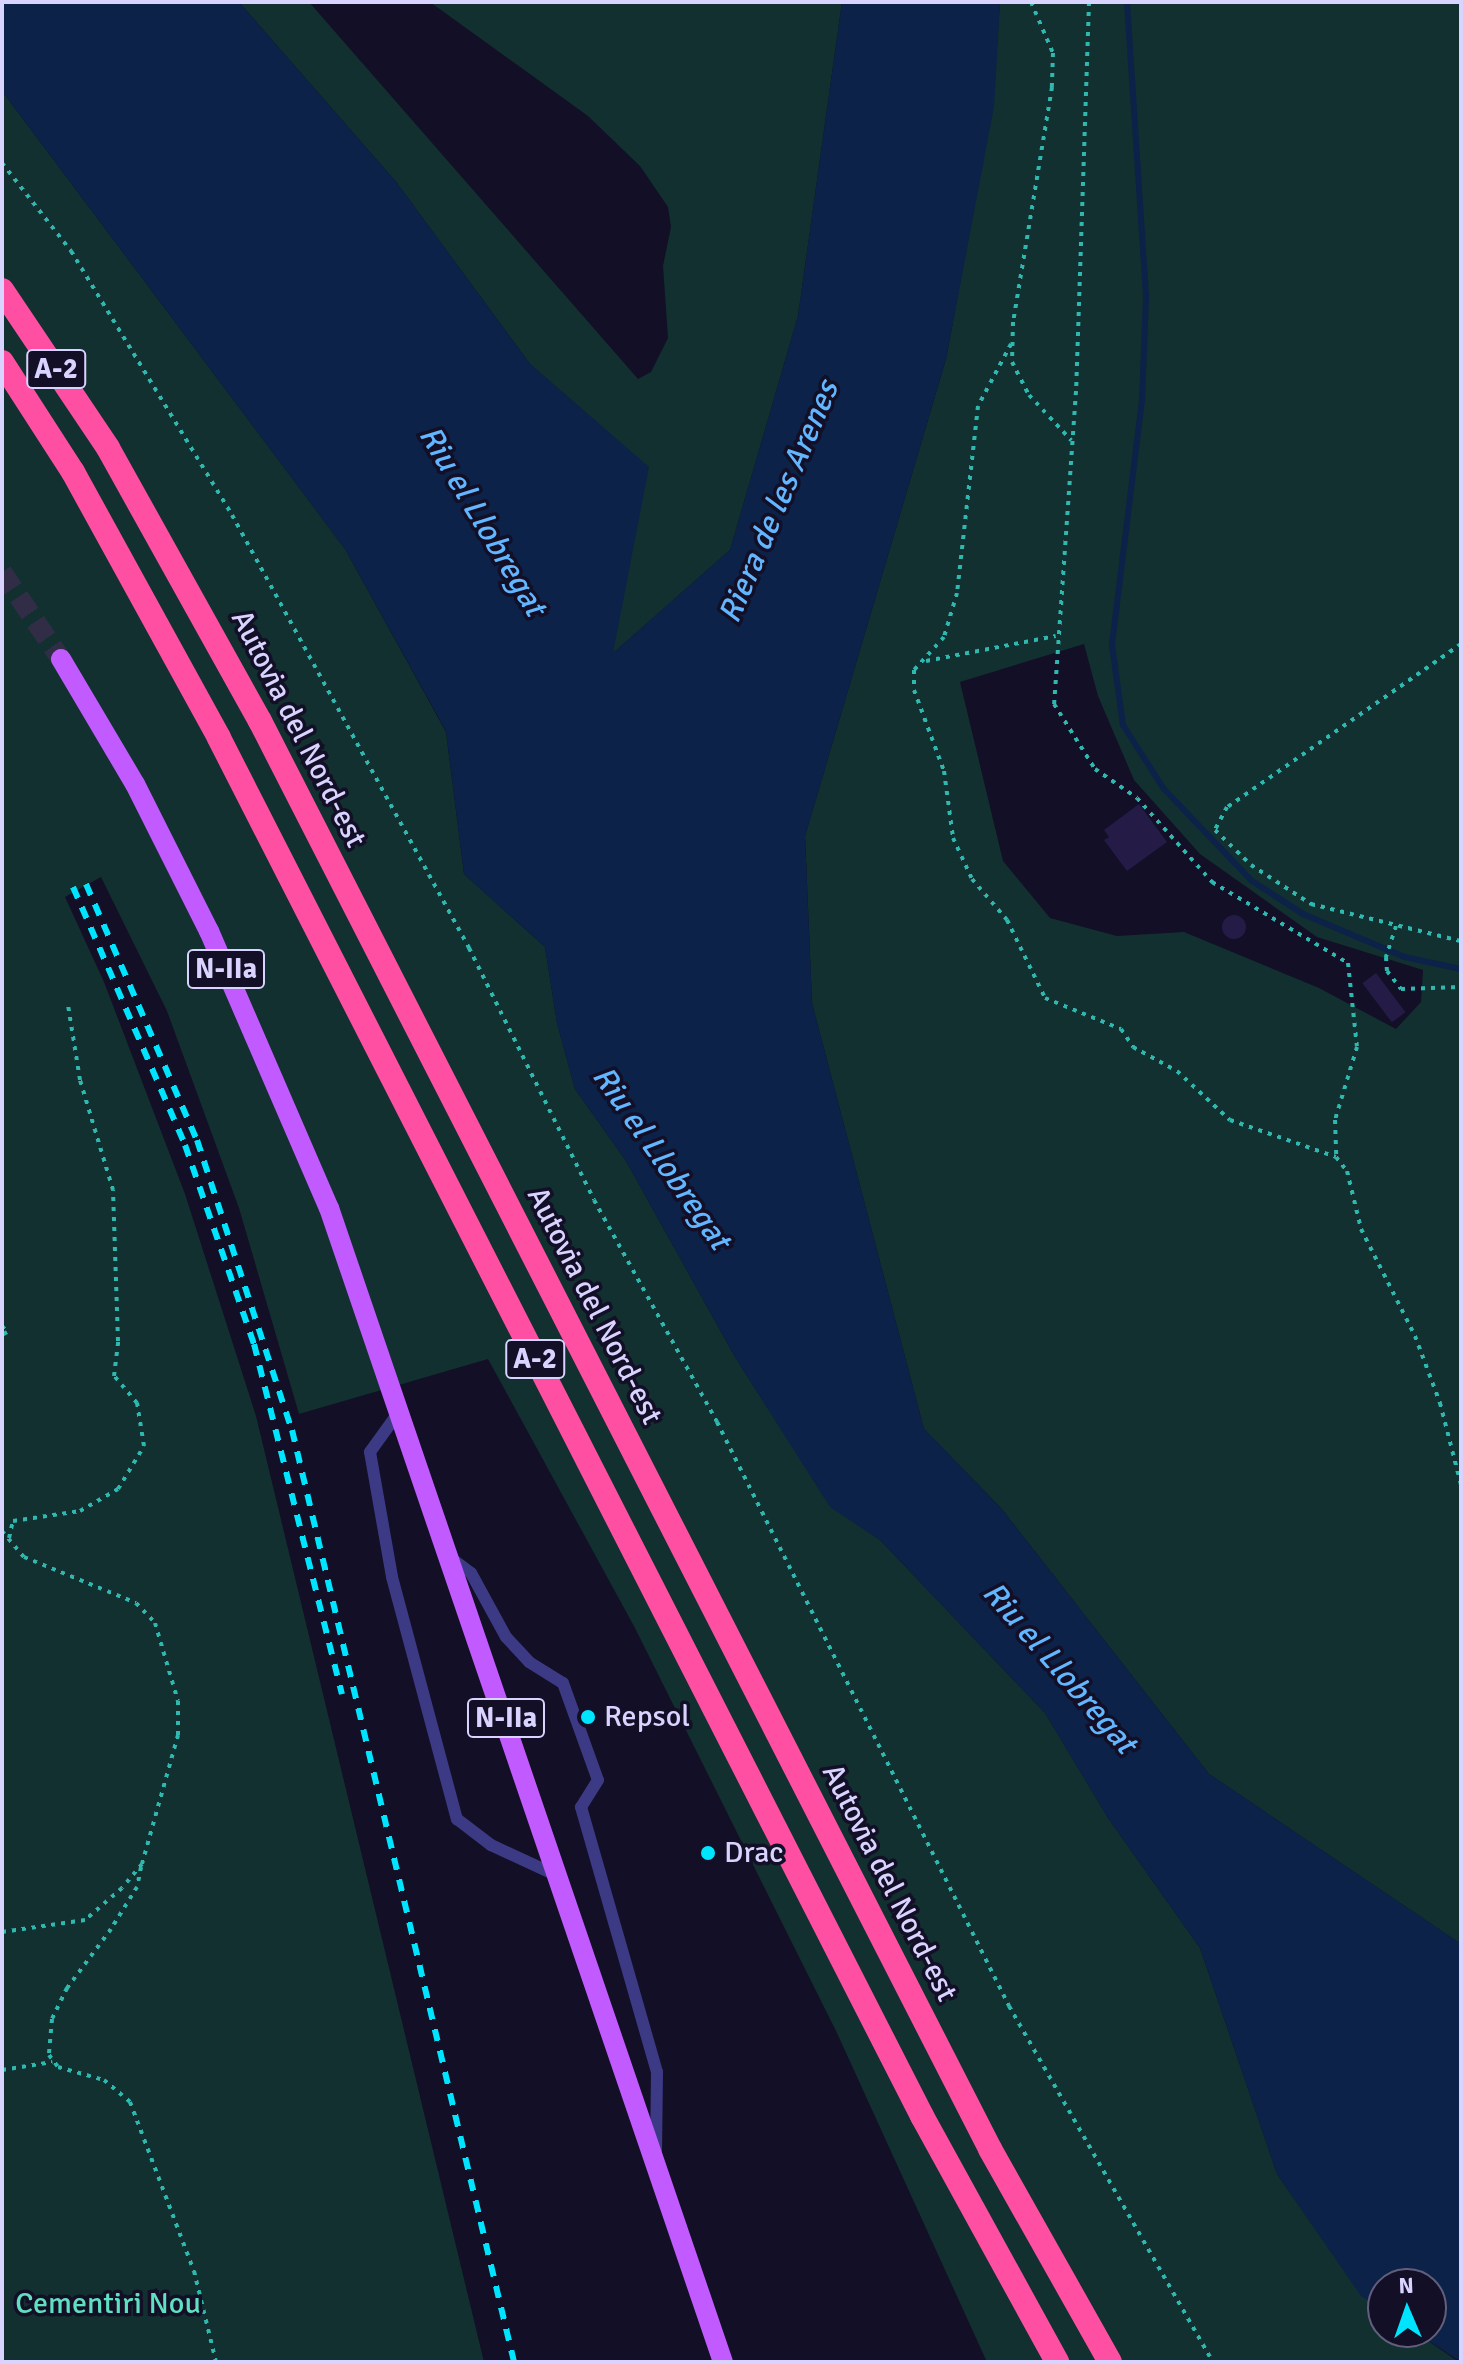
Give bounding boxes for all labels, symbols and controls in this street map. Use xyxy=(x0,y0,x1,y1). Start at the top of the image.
road number: A-2 xyxy=(26,345,86,393)
water label: Riera de les Arenes xyxy=(711,375,847,629)
water label: Riu el Llobregat xyxy=(410,419,554,623)
street label: Autovia del Nord-est xyxy=(223,604,373,854)
road number: N-IIa xyxy=(186,945,266,993)
water label: Riu el Llobregat xyxy=(584,1059,738,1257)
street label: Autovia del Nord-est xyxy=(519,1181,669,1431)
road number: A-2 xyxy=(505,1335,565,1383)
water label: Riu el Llobregat xyxy=(974,1574,1144,1762)
road number: N-IIa xyxy=(466,1694,546,1742)
place label: Repsol xyxy=(604,1699,690,1735)
marker: Repsol xyxy=(579,1708,597,1726)
street label: Autovia del Nord-est xyxy=(814,1758,964,2008)
place label: Drac xyxy=(724,1835,783,1871)
marker: Drac xyxy=(699,1844,717,1862)
north arrow xyxy=(1367,2268,1447,2348)
text: N xyxy=(1398,2272,1414,2299)
park label: Cementiri Nou xyxy=(15,2286,201,2322)

